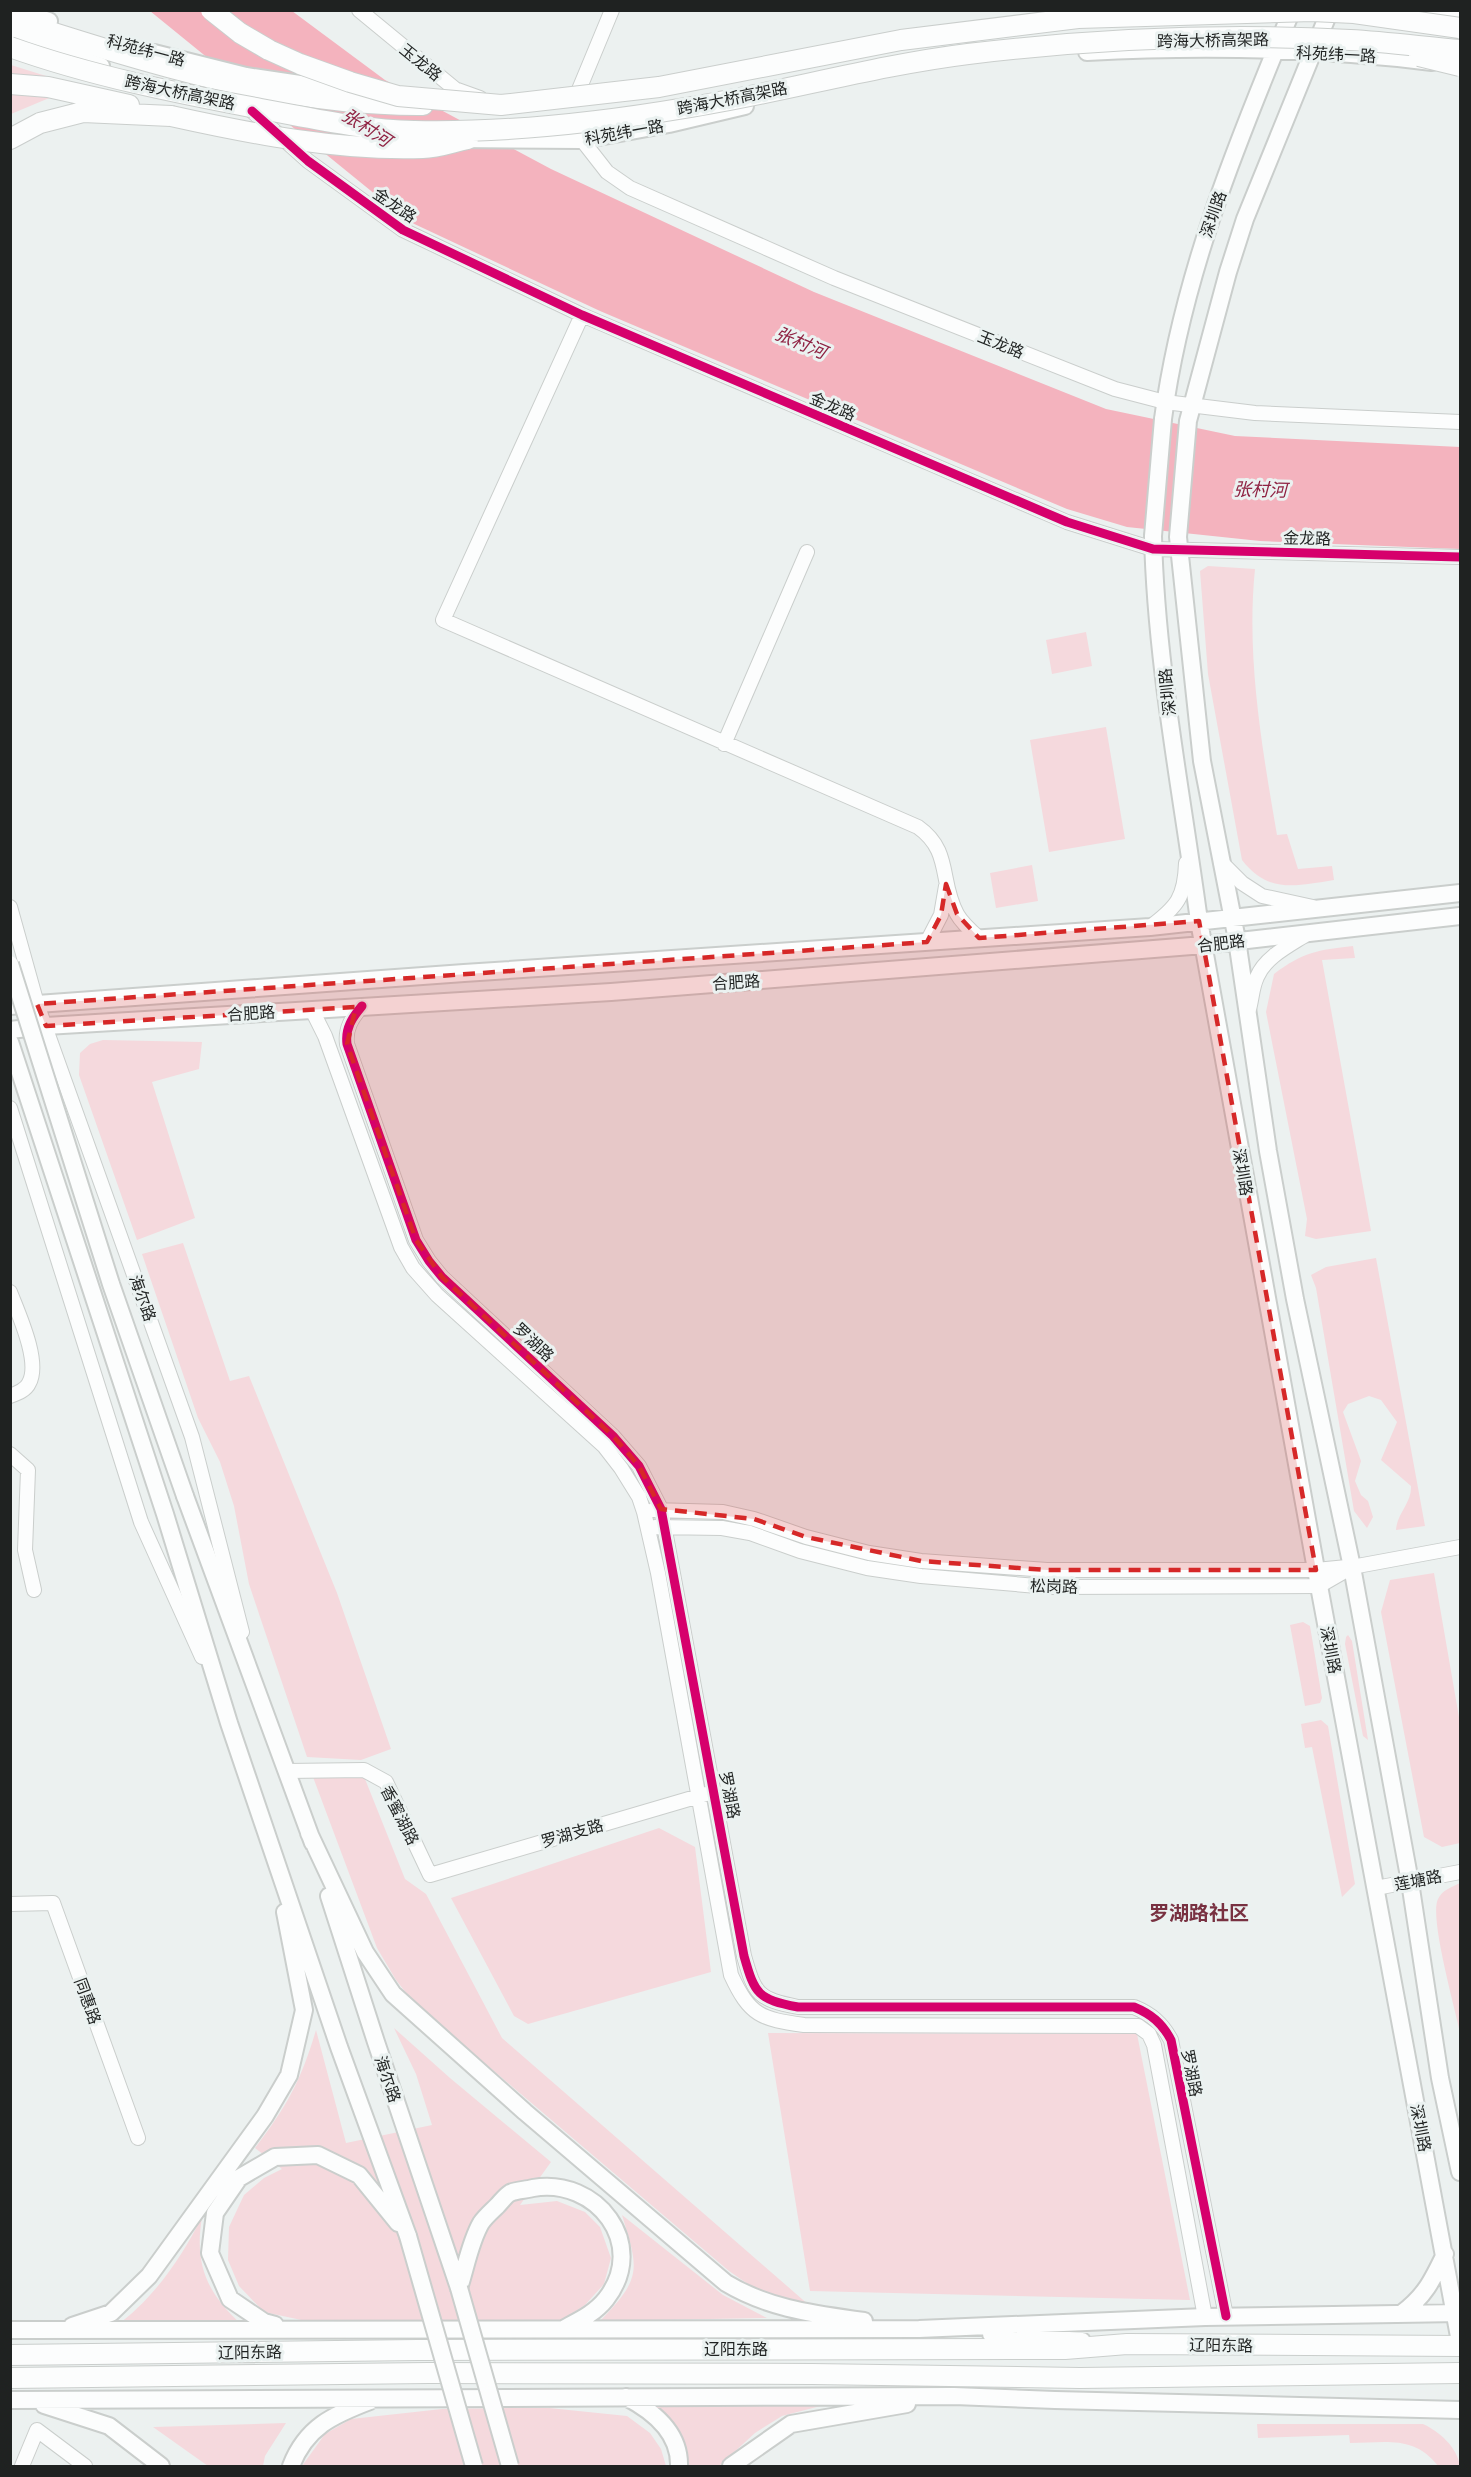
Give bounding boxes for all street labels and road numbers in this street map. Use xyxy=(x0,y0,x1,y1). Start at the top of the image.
street label: 跨海大桥高架路 xyxy=(1157,30,1269,50)
street label: 科苑纬一路 xyxy=(105,31,187,69)
street label: 玉龙路 xyxy=(397,40,445,84)
street label: 科苑纬一路 xyxy=(1296,43,1376,65)
street label: 跨海大桥高架路 xyxy=(123,72,237,112)
street label: 跨海大桥高架路 xyxy=(675,78,789,118)
street label: 科苑纬一路 xyxy=(583,116,665,148)
street label: 金龙路 xyxy=(370,184,420,226)
street label: 深圳路 xyxy=(1197,188,1229,240)
street label: 玉龙路 xyxy=(975,327,1027,361)
street label: 金龙路 xyxy=(807,388,859,424)
street label: 金龙路 xyxy=(1283,529,1331,547)
street label: 深圳路 xyxy=(1156,667,1178,717)
street label: 合肥路 xyxy=(1196,931,1246,955)
street label: 合肥路 xyxy=(711,971,761,993)
street label: 合肥路 xyxy=(226,1002,276,1024)
street label: 深圳路 xyxy=(1230,1147,1256,1197)
street label: 海尔路 xyxy=(126,1272,160,1324)
street label: 罗湖路 xyxy=(510,1319,558,1365)
street label: 松岗路 xyxy=(1030,1576,1078,1596)
street label: 深圳路 xyxy=(1318,1625,1344,1675)
street label: 罗湖路 xyxy=(717,1770,743,1820)
street label: 香蜜湖路 xyxy=(377,1782,423,1848)
street label: 罗湖支路 xyxy=(539,1816,605,1850)
street label: 莲塘路 xyxy=(1393,1867,1443,1893)
street label: 同惠路 xyxy=(71,1975,105,2027)
street label: 罗湖路 xyxy=(1179,2048,1205,2098)
street label: 海尔路 xyxy=(372,2053,404,2105)
street label: 深圳路 xyxy=(1408,2103,1434,2153)
street label: 辽阳东路 xyxy=(1189,2335,1253,2355)
street label: 辽阳东路 xyxy=(704,2340,768,2358)
street label: 辽阳东路 xyxy=(218,2342,282,2362)

